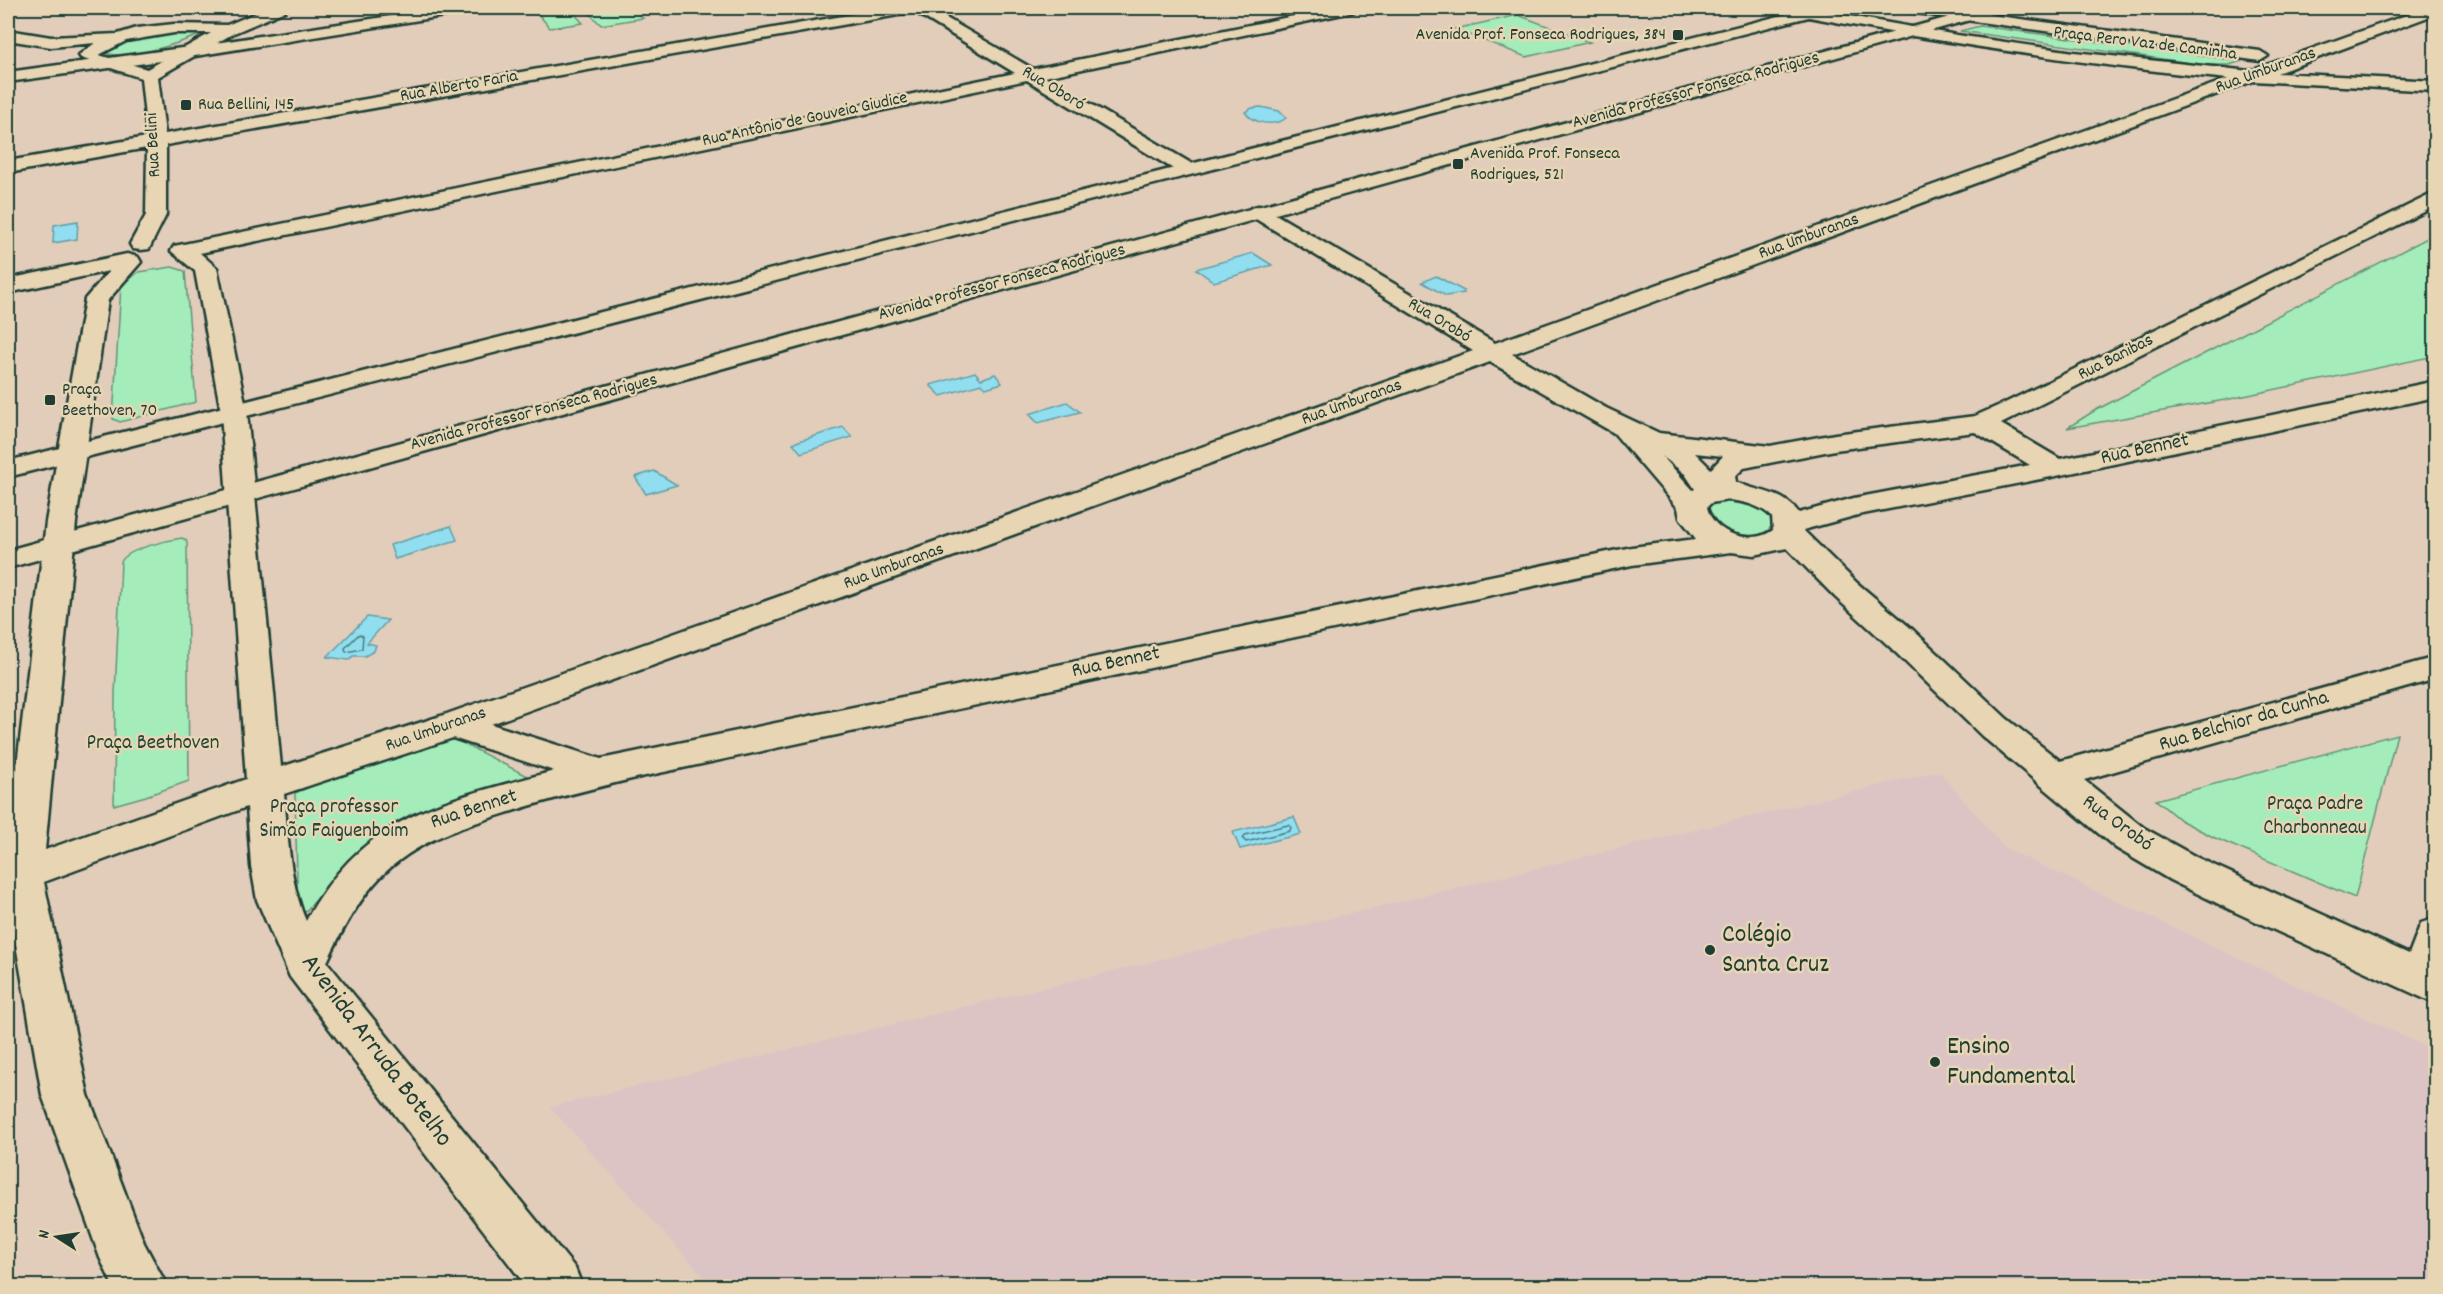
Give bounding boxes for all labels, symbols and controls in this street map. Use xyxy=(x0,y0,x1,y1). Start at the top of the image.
street label: Praça Pero Vaz de Caminha xyxy=(2052,20,2239,68)
place label: Avenida Prof. Fonseca Rodrigues, 384 xyxy=(1416,23,1666,48)
marker: Avenida Prof. Fonseca Rodrigues, 384 xyxy=(1671,28,1685,42)
street label: Rua Umburanas xyxy=(2212,41,2320,101)
street label: Avenida Professor Fonseca Rodrigues xyxy=(1570,46,1822,136)
street label: Rua Oboró xyxy=(1017,60,1089,118)
street label: Rua Alberto Faria xyxy=(398,64,520,110)
street label: Rua Antônio de Gouveia Giudice xyxy=(700,86,910,154)
place label: Rua Bellini, 145 xyxy=(198,93,294,118)
marker: Rua Bellini, 145 xyxy=(179,98,193,112)
street label: Rua Belini xyxy=(140,112,168,178)
place label: Avenida Prof. Fonseca Rodrigues, 521 xyxy=(1470,142,1620,188)
marker: Avenida Prof. Fonseca Rodrigues, 521 xyxy=(1451,157,1465,171)
street label: Rua Umburanas xyxy=(1755,207,1863,267)
street label: Avenida Professor Fonseca Rodrigues xyxy=(876,238,1128,328)
street label: Rua Orobó xyxy=(1403,292,1475,350)
street label: Rua Banibas xyxy=(2074,328,2158,388)
street label: Avenida Professor Fonseca Rodrigues xyxy=(408,368,660,458)
street label: Rua Umburanas xyxy=(1298,373,1406,433)
place label: Praça Beethoven, 70 xyxy=(62,378,157,424)
marker: Praça Beethoven, 70 xyxy=(43,393,57,407)
street label: Rua Bennet xyxy=(2098,426,2192,474)
street label: Rua Umburanas xyxy=(840,537,948,597)
street label: Rua Bennet xyxy=(1069,639,1163,687)
street label: Rua Belchior da Cunha xyxy=(2156,683,2333,761)
street label: Rua Umburanas xyxy=(382,701,490,759)
park label: Praça Beethoven xyxy=(86,729,220,759)
street label: Rua Bennet xyxy=(427,782,521,838)
street label: Rua Orobó xyxy=(2075,788,2159,860)
park label: Praça Padre Charbonneau xyxy=(2263,790,2367,844)
park label: Praça professor Simão Faiguenboim xyxy=(259,793,409,847)
place label: Colégio Santa Cruz xyxy=(1722,917,1829,984)
marker: Colégio Santa Cruz xyxy=(1703,943,1717,957)
street label: Avenida Arruda Botelho xyxy=(291,947,461,1155)
place label: Ensino Fundamental xyxy=(1947,1029,2076,1096)
marker: Ensino Fundamental xyxy=(1928,1055,1942,1069)
north arrow xyxy=(27,1207,87,1267)
text: N xyxy=(33,1228,57,1241)

